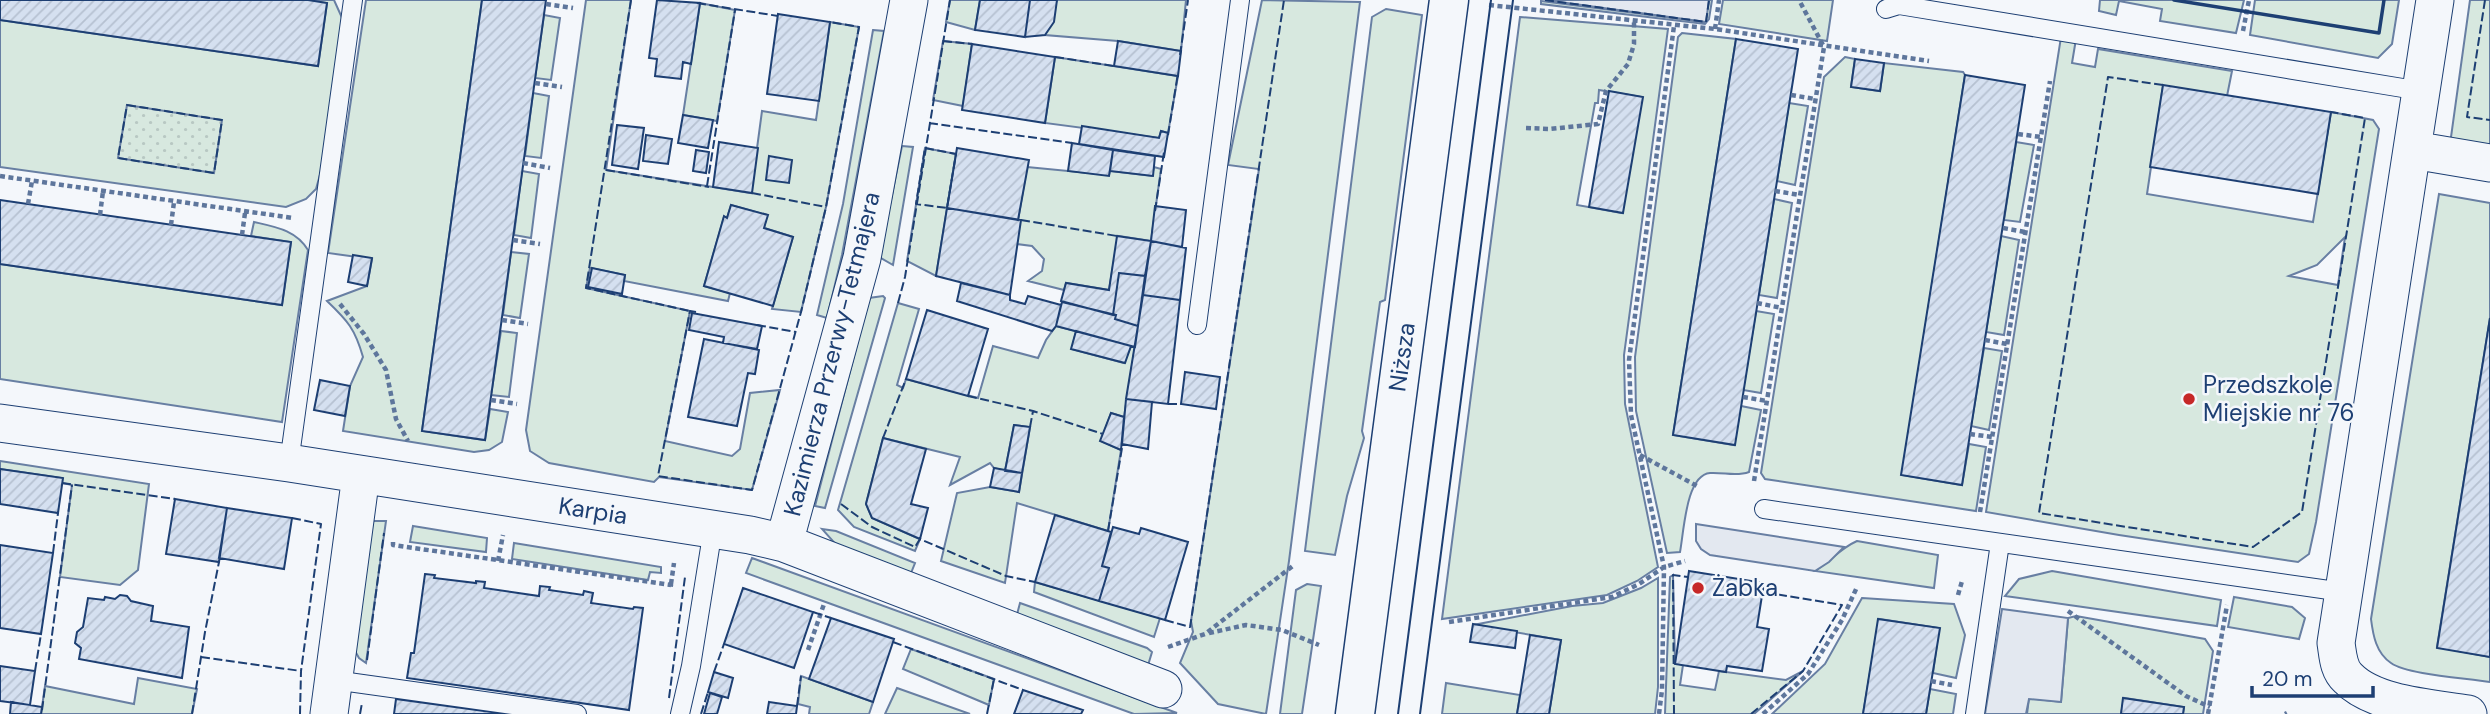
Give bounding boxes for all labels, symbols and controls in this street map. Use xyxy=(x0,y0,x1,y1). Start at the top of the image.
street label: Kazimierza Przerwy-Tetmajera xyxy=(776,189,887,519)
street label: Niższa xyxy=(1381,320,1422,393)
place label: Przedszkole Miejskie nr 76 xyxy=(2203,369,2355,428)
marker: Przedszkole Miejskie nr 76 xyxy=(2181,391,2197,407)
street label: Karpia xyxy=(556,490,630,531)
place label: Żabka xyxy=(1712,572,1778,603)
marker: Żabka xyxy=(1690,580,1706,596)
scale bar xyxy=(2252,654,2373,698)
text: 20 m xyxy=(2262,665,2313,693)

